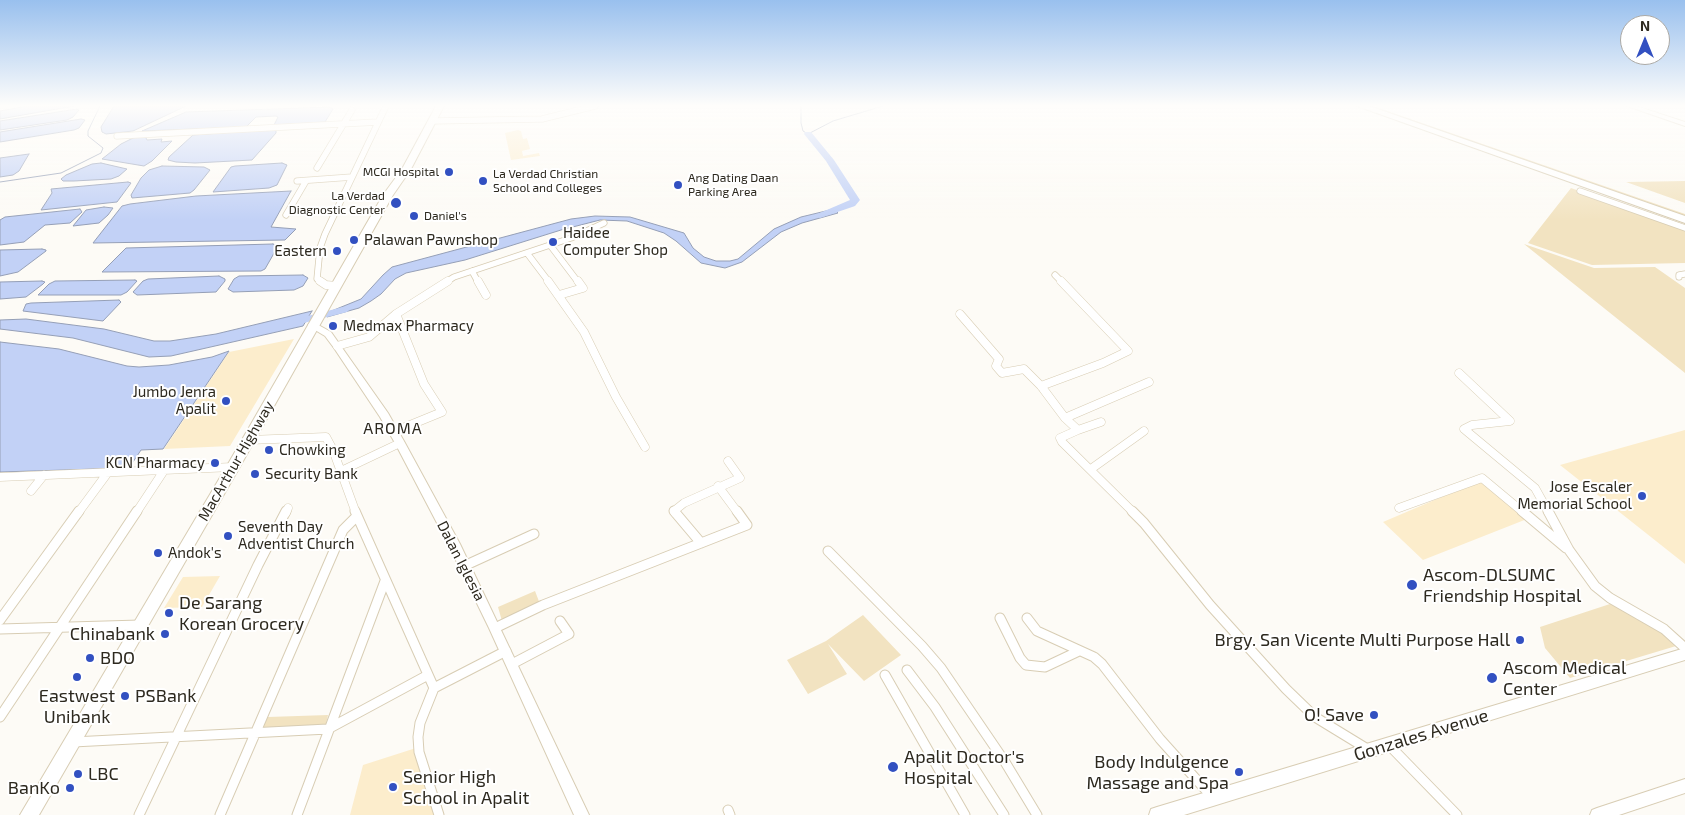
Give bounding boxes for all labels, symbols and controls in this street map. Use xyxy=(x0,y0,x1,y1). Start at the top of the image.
north arrow xyxy=(1620,15,1670,65)
text: N xyxy=(1640,17,1650,34)
place label: MCGI Hospital xyxy=(363,165,439,179)
marker: MCGI Hospital xyxy=(443,166,455,178)
place label: La Verdad Christian School and Colleges xyxy=(493,167,602,195)
place label: Ang Dating Daan Parking Area xyxy=(688,171,778,199)
marker: La Verdad Christian School and Colleges xyxy=(477,175,489,187)
marker: Ang Dating Daan Parking Area xyxy=(672,179,684,191)
place label: La Verdad Diagnostic Center xyxy=(289,189,385,217)
marker: La Verdad Diagnostic Center xyxy=(389,196,403,210)
place label: Daniel's xyxy=(424,209,467,223)
marker: Daniel's xyxy=(408,210,420,222)
place label: Haidee Computer Shop xyxy=(563,224,668,259)
place label: Palawan Pawnshop xyxy=(364,231,498,249)
marker: Palawan Pawnshop xyxy=(348,234,360,246)
marker: Haidee Computer Shop xyxy=(547,236,559,248)
place label: Eastern xyxy=(274,242,327,260)
marker: Eastern xyxy=(331,245,343,257)
place label: Medmax Pharmacy xyxy=(343,317,474,335)
marker: Medmax Pharmacy xyxy=(327,320,339,332)
place label: Jumbo Jenra Apalit xyxy=(133,383,216,418)
marker: Jumbo Jenra Apalit xyxy=(220,395,232,407)
street label: MacArthur Highway xyxy=(194,398,278,524)
district label: AROMA xyxy=(363,419,423,439)
place label: Chowking xyxy=(279,441,346,459)
marker: Chowking xyxy=(263,444,275,456)
place label: KCN Pharmacy xyxy=(106,454,205,472)
marker: KCN Pharmacy xyxy=(209,457,221,469)
place label: Security Bank xyxy=(265,465,358,483)
marker: Security Bank xyxy=(249,468,261,480)
place label: Jose Escaler Memorial School xyxy=(1517,478,1632,513)
marker: Jose Escaler Memorial School xyxy=(1636,490,1648,502)
place label: Seventh Day Adventist Church xyxy=(238,518,354,553)
street label: Dalan Iglesia xyxy=(433,518,489,604)
marker: Seventh Day Adventist Church xyxy=(222,530,234,542)
place label: Andok's xyxy=(168,544,222,562)
marker: Andok's xyxy=(152,547,164,559)
place label: Ascom-DLSUMC Friendship Hospital xyxy=(1423,564,1581,606)
marker: Ascom-DLSUMC Friendship Hospital xyxy=(1405,578,1419,592)
place label: De Sarang Korean Grocery xyxy=(179,592,304,634)
marker: De Sarang Korean Grocery xyxy=(163,607,175,619)
place label: Chinabank xyxy=(70,623,155,645)
marker: Chinabank xyxy=(159,628,171,640)
place label: Brgy. San Vicente Multi Purpose Hall xyxy=(1215,629,1510,651)
marker: Brgy. San Vicente Multi Purpose Hall xyxy=(1514,634,1526,646)
place label: BDO xyxy=(100,647,135,669)
marker: BDO xyxy=(84,652,96,664)
place label: Ascom Medical Center xyxy=(1503,657,1626,700)
marker: Eastwest Unibank xyxy=(71,671,83,683)
marker: Ascom Medical Center xyxy=(1485,671,1499,685)
place label: Eastwest Unibank xyxy=(39,685,115,728)
place label: PSBank xyxy=(135,685,196,707)
marker: PSBank xyxy=(119,690,131,702)
place label: O! Save xyxy=(1304,704,1364,726)
street label: Gonzales Avenue xyxy=(1351,704,1491,766)
marker: O! Save xyxy=(1368,709,1380,721)
place label: Apalit Doctor's Hospital xyxy=(904,746,1024,789)
place label: Body Indulgence Massage and Spa xyxy=(1086,751,1229,794)
marker: Apalit Doctor's Hospital xyxy=(886,760,900,774)
place label: LBC xyxy=(88,763,119,785)
place label: Senior High School in Apalit xyxy=(403,766,529,809)
marker: Body Indulgence Massage and Spa xyxy=(1233,766,1245,778)
marker: LBC xyxy=(72,768,84,780)
place label: BanKo xyxy=(8,777,60,799)
marker: Senior High School in Apalit xyxy=(387,781,399,793)
marker: BanKo xyxy=(64,782,76,794)

